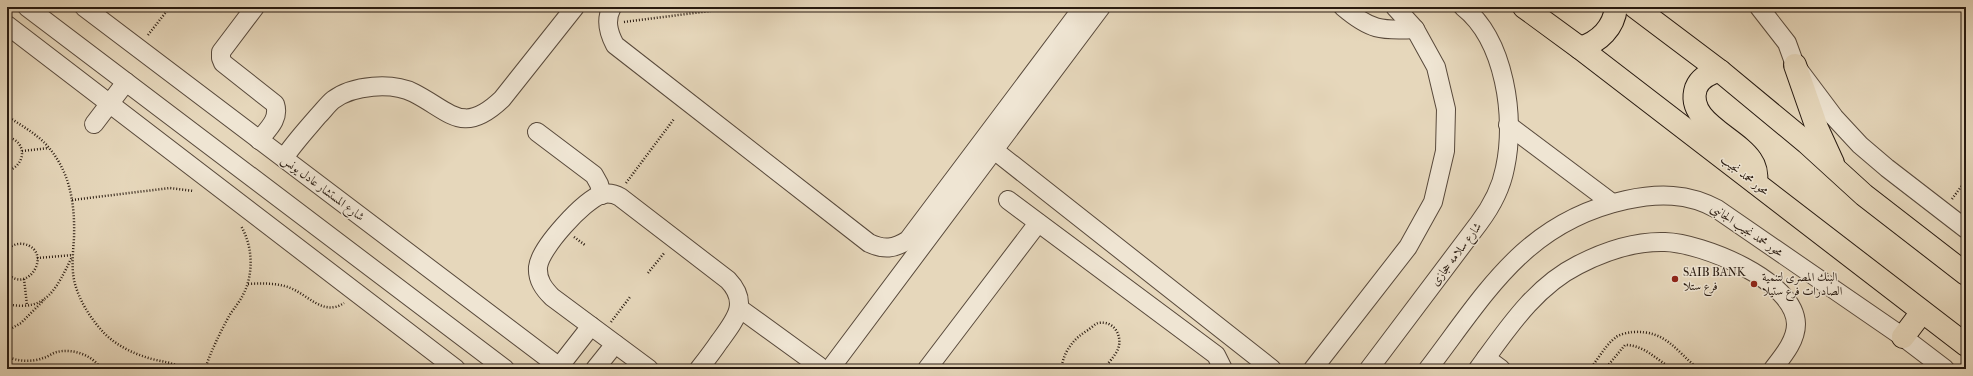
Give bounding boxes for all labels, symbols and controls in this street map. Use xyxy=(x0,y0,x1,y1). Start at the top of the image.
street label: شارع المستشار عادل يونس xyxy=(276,152,367,227)
street label: محور محمد نجيب xyxy=(1718,152,1772,199)
street label: محور محمد نجيب الجانبى xyxy=(1707,201,1787,262)
street label: شارع سلامه حجازى xyxy=(1428,219,1488,291)
place label: SAIB BANK فرع ستلا xyxy=(1683,265,1747,297)
place label: البنك المصرى لتنمية الصادرات فرع ستيلا xyxy=(1762,270,1843,302)
marker: SAIB BANK فرع ستلا xyxy=(1670,274,1680,284)
marker: البنك المصرى لتنمية الصادرات فرع ستيلا xyxy=(1749,279,1759,289)

